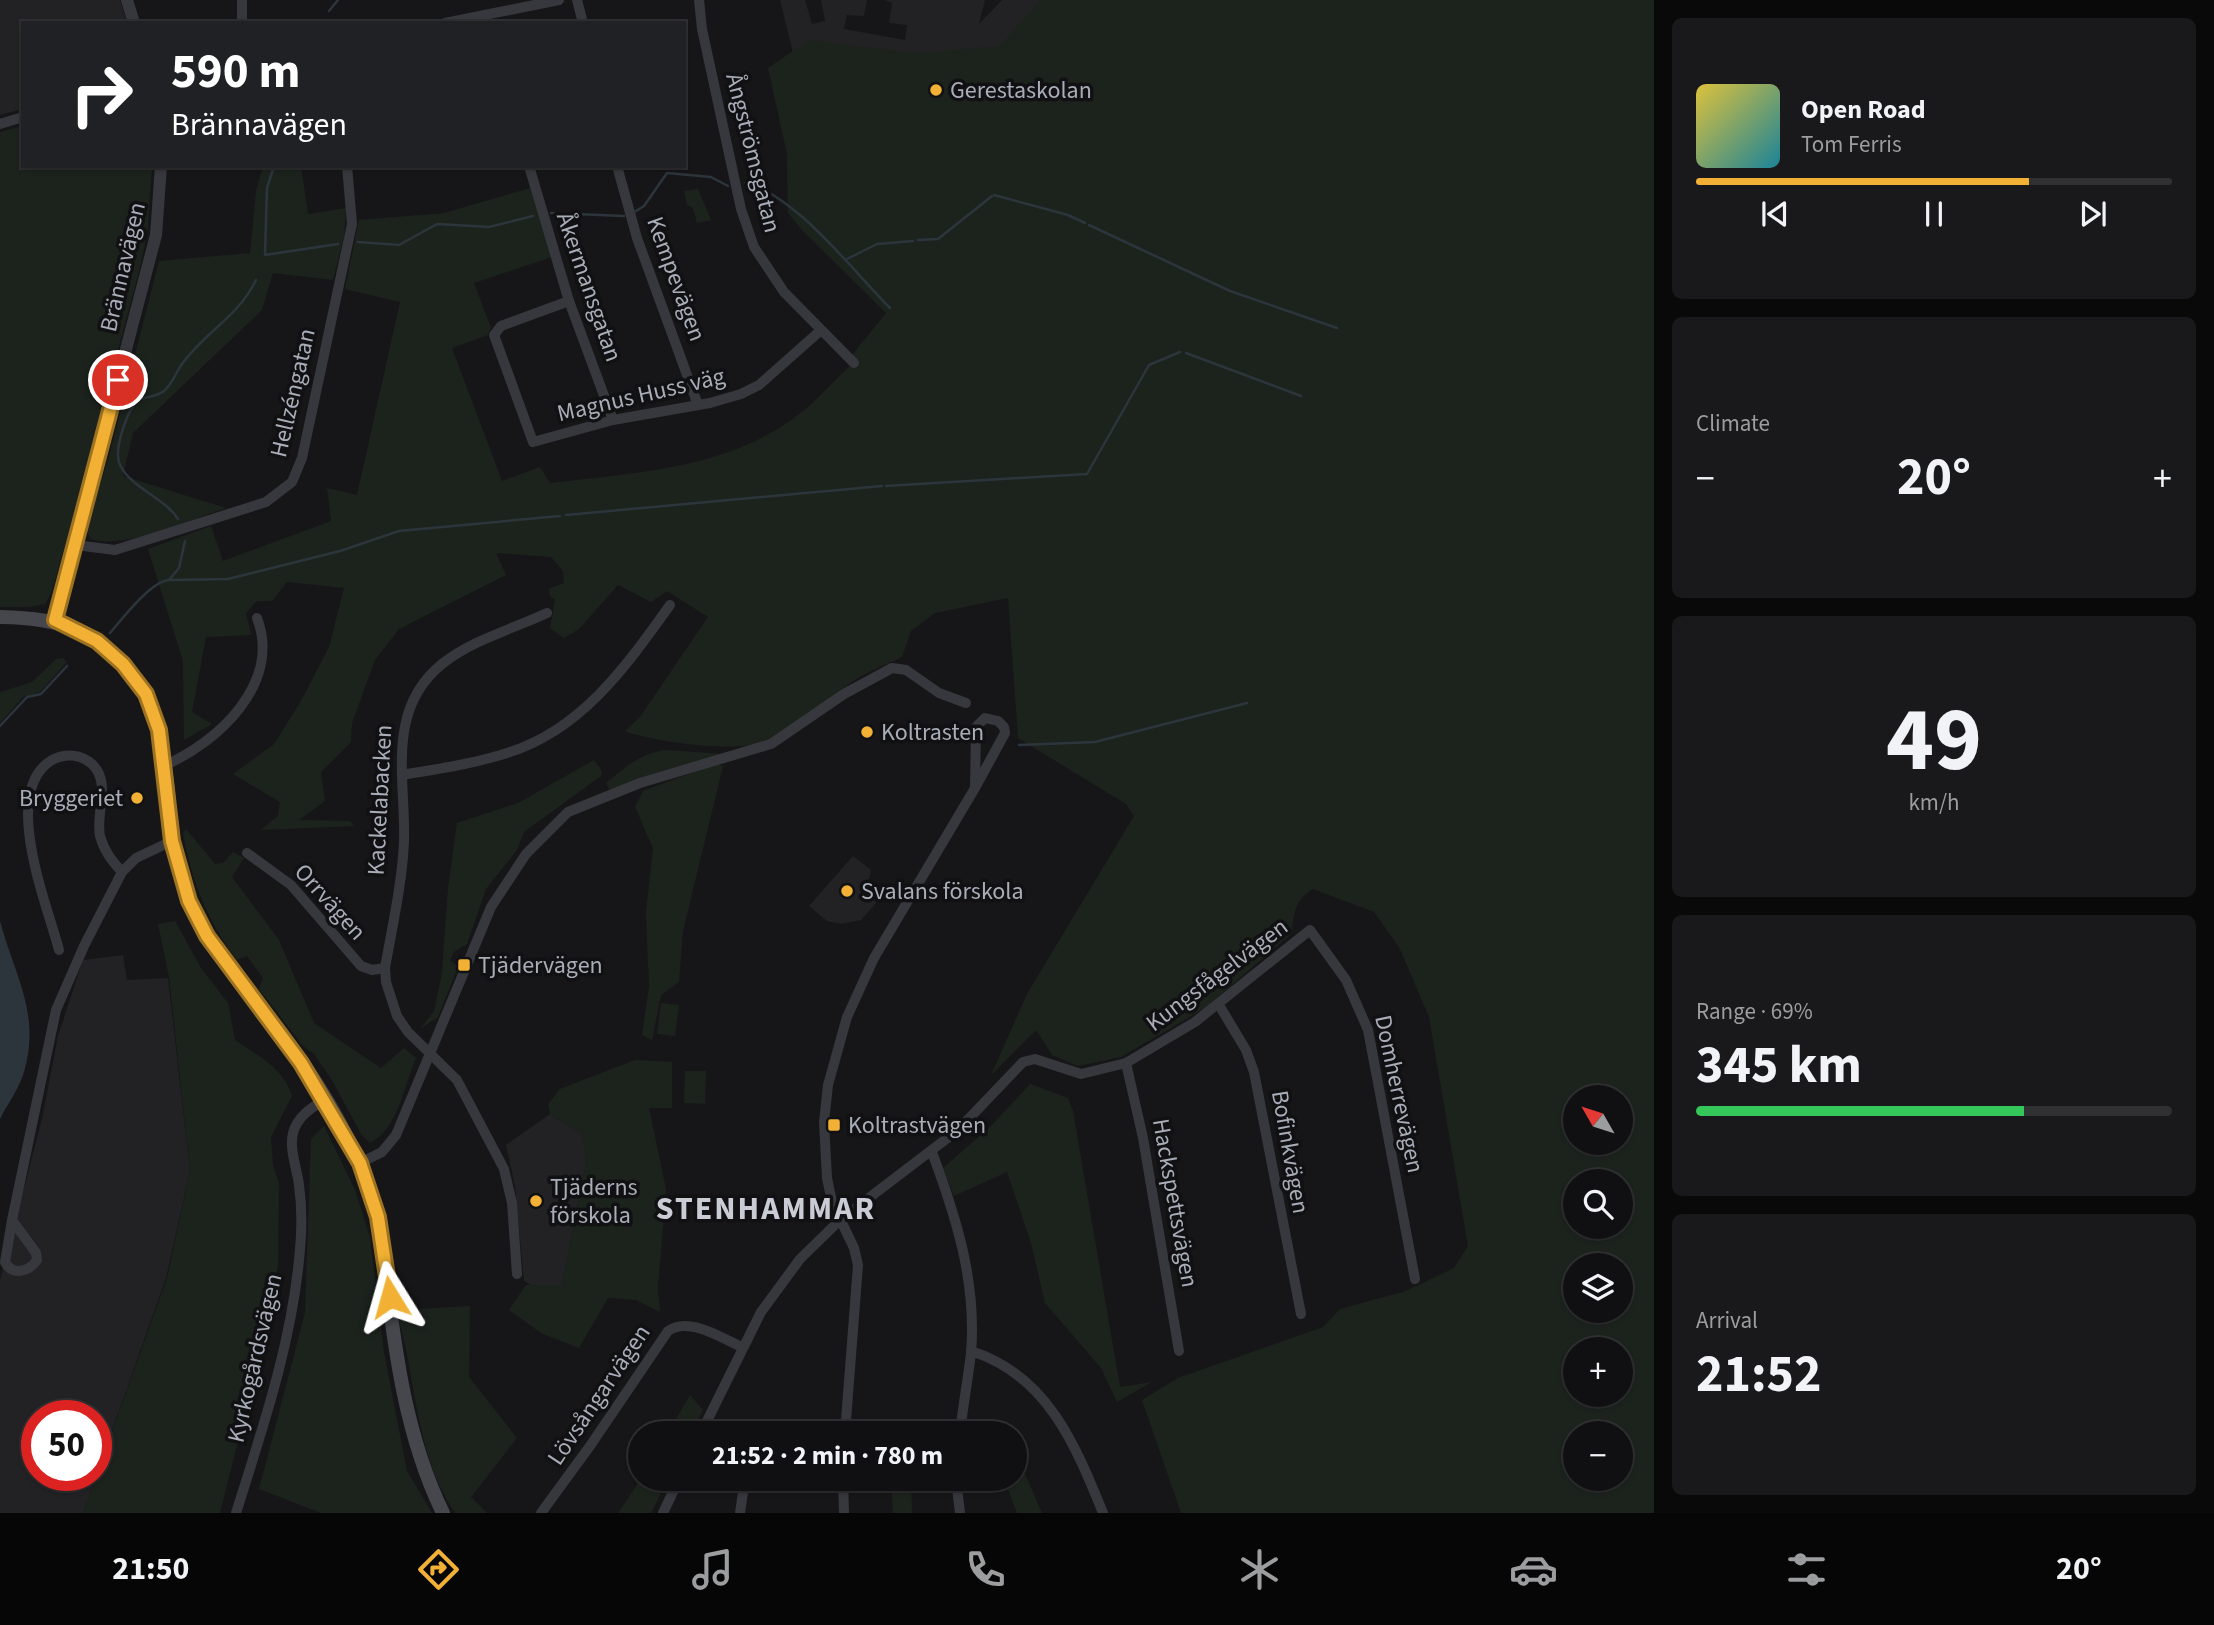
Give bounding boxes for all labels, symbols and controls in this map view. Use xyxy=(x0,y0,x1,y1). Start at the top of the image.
text: 590 m xyxy=(171,37,300,107)
icon: right xyxy=(56,49,147,140)
street label: Ångströmsgatan xyxy=(716,70,790,236)
place label: Gerestaskolan xyxy=(950,73,1092,108)
marker: Gerestaskolan xyxy=(928,82,944,98)
text: Open Road xyxy=(1801,91,1926,128)
text: Brännavägen xyxy=(171,102,347,148)
text: Tom Ferris xyxy=(1801,128,1902,161)
icon: previous xyxy=(1756,195,1794,233)
icon: pause xyxy=(1915,195,1953,233)
icon: next xyxy=(2074,195,2112,233)
street label: Brännavägen xyxy=(91,199,155,335)
street label: Åkermansgatan xyxy=(547,207,631,367)
street label: Kempevägen xyxy=(637,212,715,346)
street label: Hellzéngatan xyxy=(261,325,325,461)
pin xyxy=(88,350,148,410)
street label: Magnus Huss väg xyxy=(554,359,728,431)
icon: arrive xyxy=(99,361,137,399)
text: Climate xyxy=(1696,407,1770,440)
text: 20° xyxy=(1897,441,1971,515)
text: − xyxy=(1696,452,1715,506)
text: + xyxy=(2153,452,2172,506)
text: 49 xyxy=(1886,676,1982,805)
place label: Koltrasten xyxy=(881,715,984,750)
street label: Kackelabacken xyxy=(359,724,401,876)
marker: Koltrasten xyxy=(859,724,875,740)
place label: Bryggeriet xyxy=(19,781,123,816)
text: km/h xyxy=(1908,786,1960,819)
marker: Bryggeriet xyxy=(129,790,145,806)
street label: Orrvägen xyxy=(286,856,374,948)
place label: Svalans förskola xyxy=(861,874,1024,909)
marker: Svalans förskola xyxy=(839,883,855,899)
street label: Kungsfågelvägen xyxy=(1139,910,1295,1040)
place label: Tjädervägen xyxy=(478,948,603,983)
marker: Tjädervägen xyxy=(456,957,472,973)
text: Range · 69% xyxy=(1696,995,1813,1028)
street label: Domherrevägen xyxy=(1365,1012,1433,1176)
text: 345 km xyxy=(1696,1029,1862,1103)
north arrow xyxy=(1563,1085,1633,1155)
map controls xyxy=(1563,1085,1633,1491)
street label: Bofinkvägen xyxy=(1262,1088,1318,1216)
place label: Koltrastvägen xyxy=(848,1108,986,1143)
street label: Hackspettsvägen xyxy=(1143,1116,1207,1290)
marker: Koltrastvägen xyxy=(826,1117,842,1133)
button: search xyxy=(1563,1169,1633,1239)
place label: Tjäderns förskola xyxy=(550,1170,638,1233)
district label: STENHAMMAR xyxy=(656,1186,876,1232)
marker: Tjäderns förskola xyxy=(528,1193,544,1209)
button: layers xyxy=(1563,1253,1633,1323)
position arrow xyxy=(353,1260,427,1334)
street label: Kyrkogårdsvägen xyxy=(219,1270,291,1446)
text: Arrival xyxy=(1696,1304,1758,1337)
street label: Lövsångarvägen xyxy=(539,1318,659,1472)
button: + xyxy=(1563,1337,1633,1407)
text: 21:52 xyxy=(1696,1338,1821,1412)
speed limit sign: 50 xyxy=(21,1400,112,1491)
button: − xyxy=(1563,1421,1633,1491)
text: 21:52 · 2 min · 780 m xyxy=(712,1437,943,1474)
icon: directions xyxy=(414,1545,463,1594)
icon: music xyxy=(688,1545,737,1594)
icon: phone xyxy=(961,1545,1010,1594)
icon: climate xyxy=(1235,1545,1284,1594)
icon: car xyxy=(1509,1545,1558,1594)
icon: filters xyxy=(1782,1545,1831,1594)
text: 21:50 xyxy=(112,1546,190,1592)
text: 20° xyxy=(2056,1546,2102,1592)

